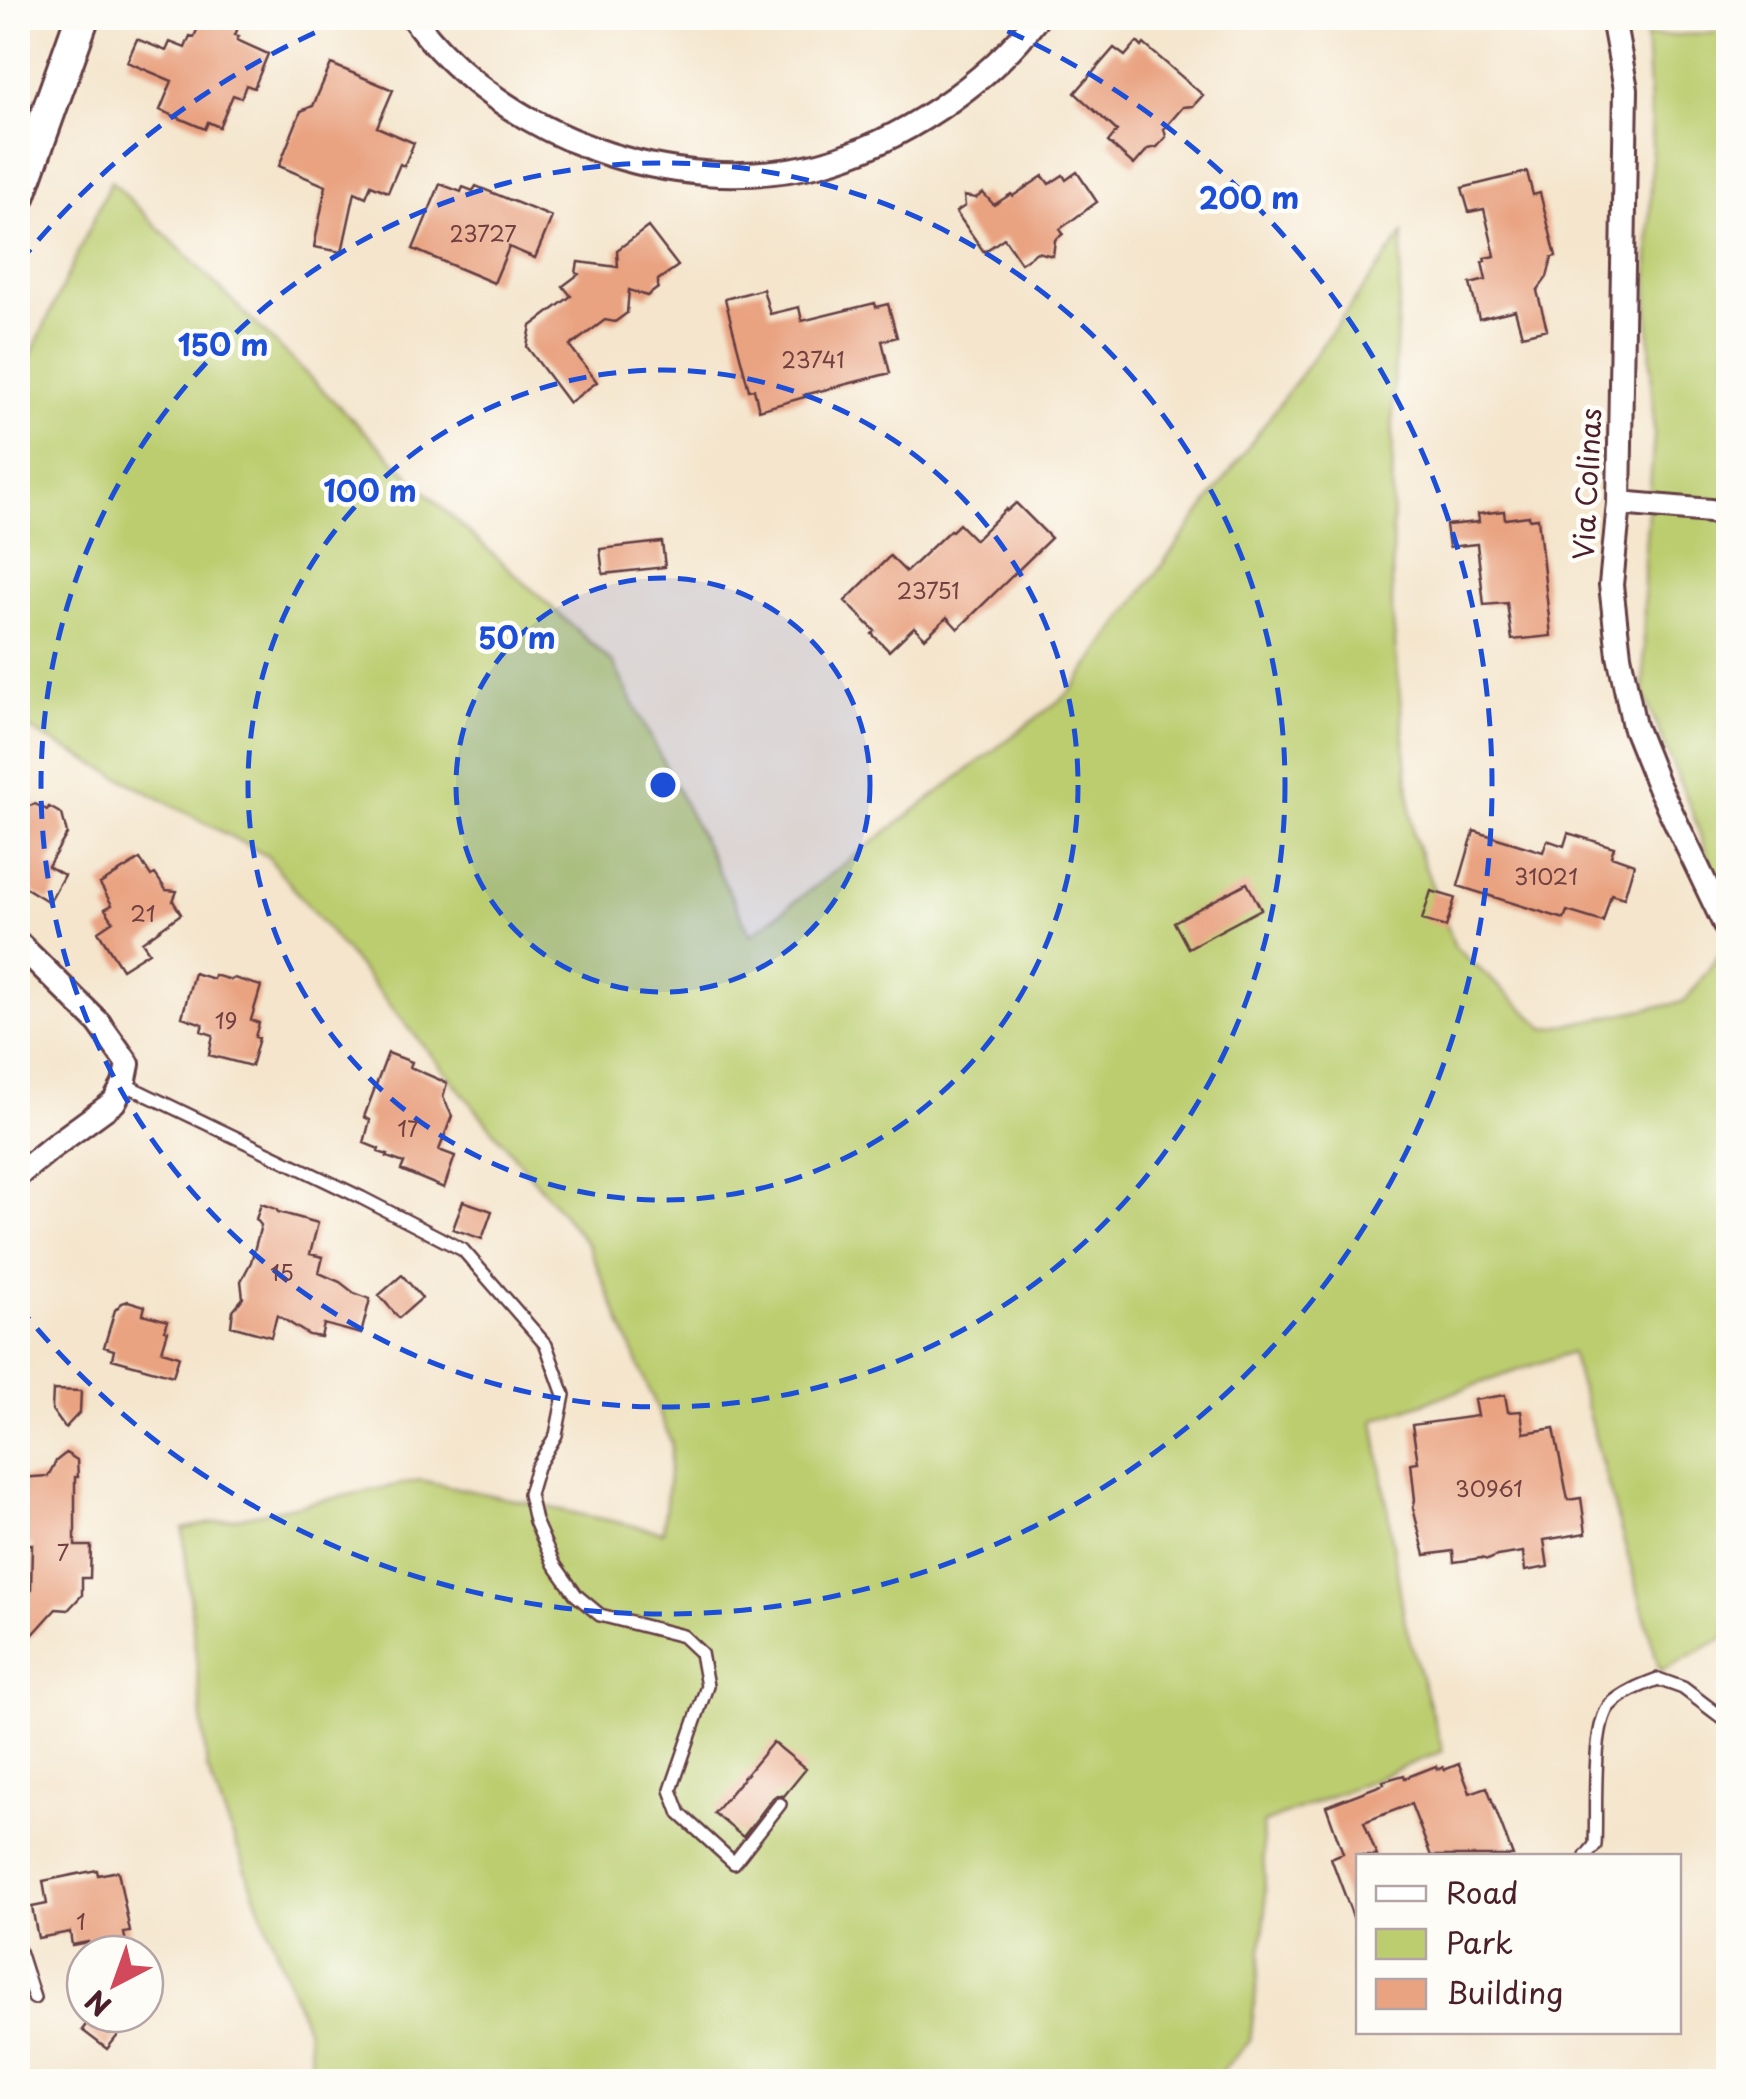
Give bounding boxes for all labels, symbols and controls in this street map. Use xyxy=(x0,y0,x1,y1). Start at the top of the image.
text: 200 m xyxy=(1199,174,1299,219)
house number: 23727 xyxy=(449,216,517,249)
text: 150 m xyxy=(178,321,268,366)
house number: 23741 xyxy=(781,342,845,375)
street label: Via Colinas xyxy=(1561,407,1611,561)
text: 100 m xyxy=(323,467,417,512)
house number: 23751 xyxy=(896,573,960,606)
text: 50 m xyxy=(478,614,556,659)
centre of rings xyxy=(645,767,681,803)
house number: 31021 xyxy=(1514,859,1578,892)
house number: 21 xyxy=(130,896,156,929)
house number: 19 xyxy=(215,1003,237,1036)
house number: 17 xyxy=(397,1111,419,1144)
house number: 15 xyxy=(270,1255,294,1288)
house number: 30961 xyxy=(1455,1471,1523,1504)
house number: 7 xyxy=(57,1535,69,1568)
legend xyxy=(1356,1854,1681,2034)
text: Road xyxy=(1446,1869,1519,1914)
house number: 1 xyxy=(76,1904,86,1937)
text: Park xyxy=(1446,1919,1513,1964)
north arrow xyxy=(65,1934,165,2034)
text: Building xyxy=(1446,1969,1563,2014)
text: N xyxy=(75,1980,120,2028)

